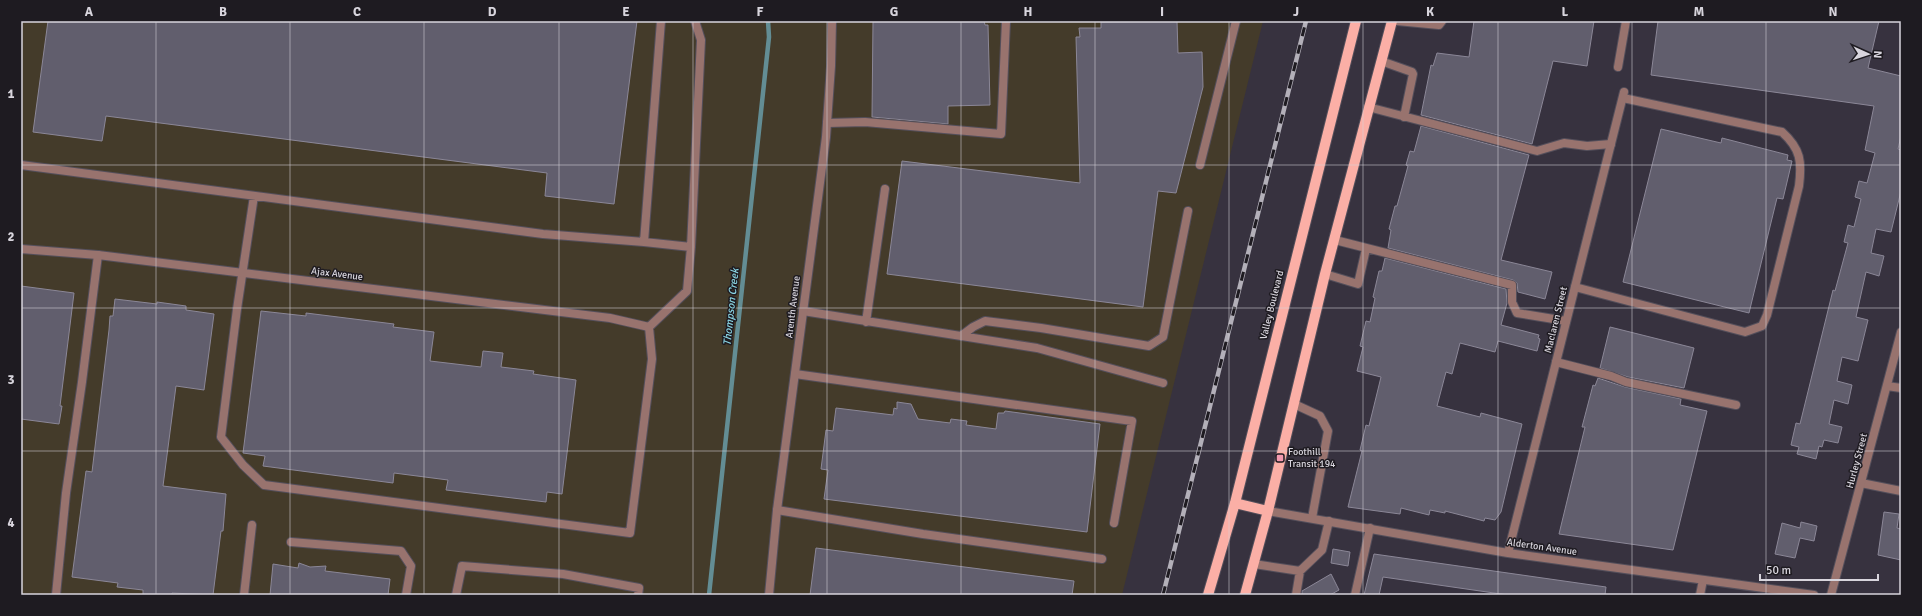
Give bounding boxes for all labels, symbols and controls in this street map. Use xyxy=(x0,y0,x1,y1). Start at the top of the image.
text: A xyxy=(85,4,94,20)
text: B xyxy=(219,4,227,20)
text: C xyxy=(353,4,361,20)
text: D xyxy=(488,4,497,20)
text: E xyxy=(622,4,630,20)
text: F xyxy=(757,4,764,20)
text: G xyxy=(890,4,898,20)
text: H xyxy=(1024,4,1032,20)
text: I xyxy=(1160,4,1164,20)
text: J xyxy=(1293,4,1299,20)
text: K xyxy=(1426,4,1434,20)
text: L xyxy=(1562,4,1569,20)
text: M xyxy=(1694,4,1705,20)
text: N xyxy=(1828,4,1838,20)
north arrow xyxy=(1848,34,1888,74)
text: N xyxy=(1871,50,1884,59)
text: 1 xyxy=(7,86,15,102)
text: 2 xyxy=(7,229,15,245)
street label: Ajax Avenue xyxy=(310,265,364,283)
water label: Thompson Creek xyxy=(720,266,742,346)
street label: Valley Boulevard xyxy=(1258,269,1286,341)
street label: Arenth Avenue xyxy=(783,275,803,339)
street label: Maclaren Street xyxy=(1542,285,1570,354)
text: 3 xyxy=(7,372,15,388)
street label: Hurley Street xyxy=(1844,432,1870,490)
place label: Foothill Transit 194 xyxy=(1288,446,1336,470)
marker: Foothill Transit 194 xyxy=(1275,453,1285,463)
text: 4 xyxy=(7,515,15,531)
street label: Alderton Avenue xyxy=(1506,536,1578,558)
scale bar xyxy=(1760,556,1878,582)
text: 50 m xyxy=(1766,563,1791,578)

